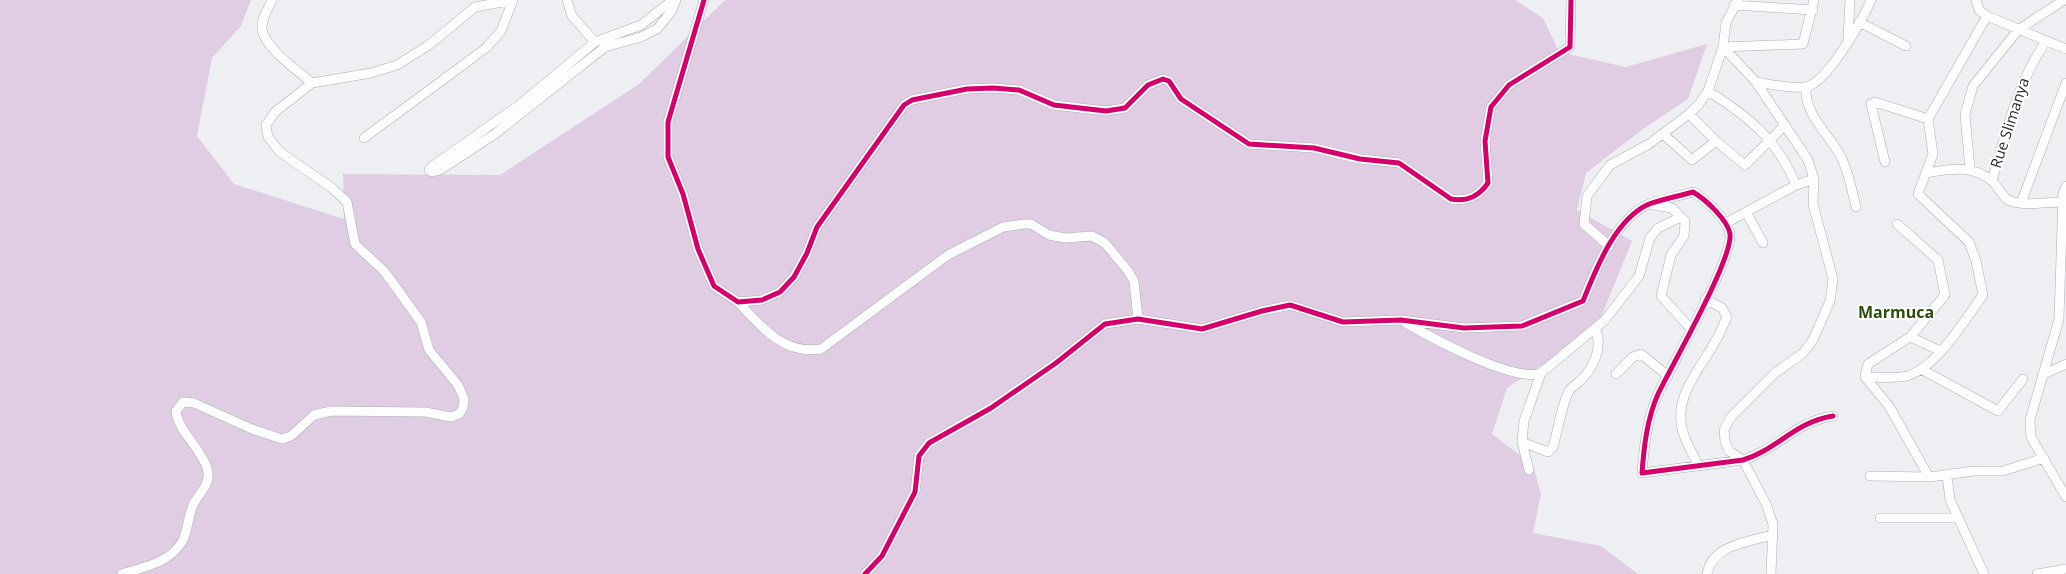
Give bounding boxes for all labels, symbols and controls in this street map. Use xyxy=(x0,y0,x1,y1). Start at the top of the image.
street label: Rue Slimanya xyxy=(1985,75,2033,170)
district label: Marmuca xyxy=(1858,301,1934,323)

